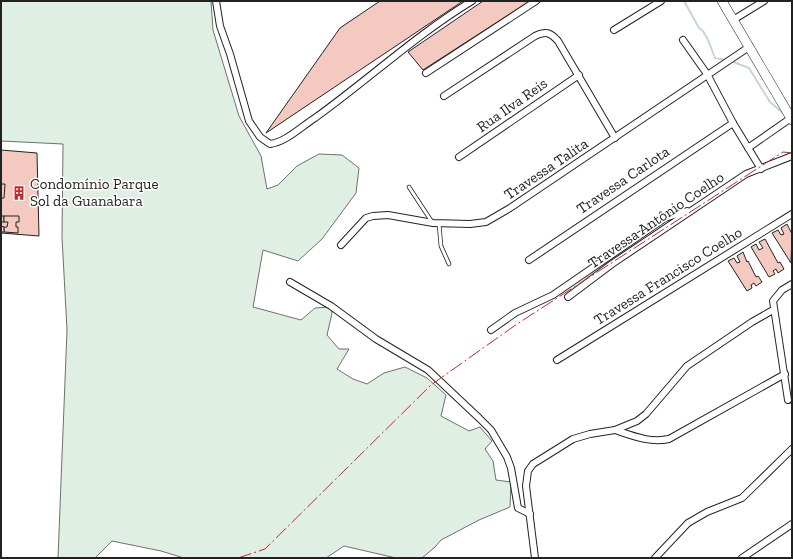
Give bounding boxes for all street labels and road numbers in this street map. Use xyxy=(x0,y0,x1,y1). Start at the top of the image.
street label: Rua Ilva Reis xyxy=(473,74,551,136)
street label: Travessa Talita xyxy=(501,134,591,204)
street label: Travessa Carlota xyxy=(573,142,673,218)
street label: Travessa Antônio Coelho xyxy=(585,168,728,272)
street label: Travessa Francisco Coelho xyxy=(591,223,746,329)

